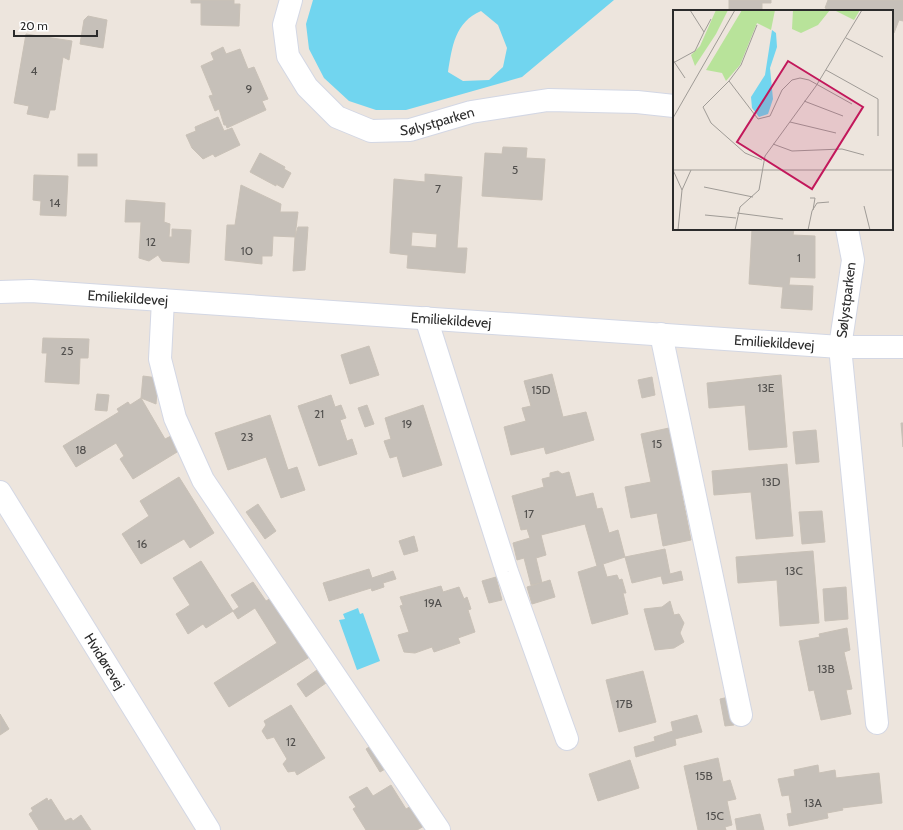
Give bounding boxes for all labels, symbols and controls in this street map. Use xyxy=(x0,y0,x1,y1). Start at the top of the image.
inset map xyxy=(673,10,893,230)
scale bar xyxy=(14,12,97,38)
text: 20 m xyxy=(20,18,48,33)
house number: 4 xyxy=(31,63,38,78)
house number: 9 xyxy=(246,81,253,96)
street label: Sølystparken xyxy=(400,102,477,139)
house number: 5 xyxy=(512,162,518,177)
house number: 7 xyxy=(435,181,441,196)
house number: 14 xyxy=(50,195,60,210)
house number: 12 xyxy=(146,234,156,249)
house number: 10 xyxy=(241,243,253,258)
house number: 1 xyxy=(797,250,801,265)
street label: Sølystparken xyxy=(832,261,860,339)
street label: Emiliekildevej xyxy=(87,286,169,309)
street label: Emiliekildevej xyxy=(410,308,492,332)
street label: Emiliekildevej xyxy=(733,331,815,354)
house number: 25 xyxy=(61,343,73,358)
house number: 13E xyxy=(757,380,775,395)
house number: 15D xyxy=(531,382,551,397)
house number: 21 xyxy=(314,406,324,421)
house number: 19 xyxy=(402,416,413,431)
house number: 23 xyxy=(241,429,253,444)
house number: 15 xyxy=(652,436,662,451)
house number: 18 xyxy=(75,442,87,457)
house number: 13D xyxy=(761,474,781,489)
house number: 17 xyxy=(524,506,534,521)
house number: 16 xyxy=(137,536,148,551)
house number: 13C xyxy=(785,563,803,578)
house number: 19A xyxy=(424,595,443,610)
street label: Hvidørevej xyxy=(80,630,129,693)
house number: 13B xyxy=(817,661,835,676)
house number: 17B xyxy=(615,696,633,711)
house number: 12 xyxy=(286,734,296,749)
house number: 15B xyxy=(695,768,713,783)
house number: 13A xyxy=(804,795,823,810)
house number: 15C xyxy=(706,808,724,823)

